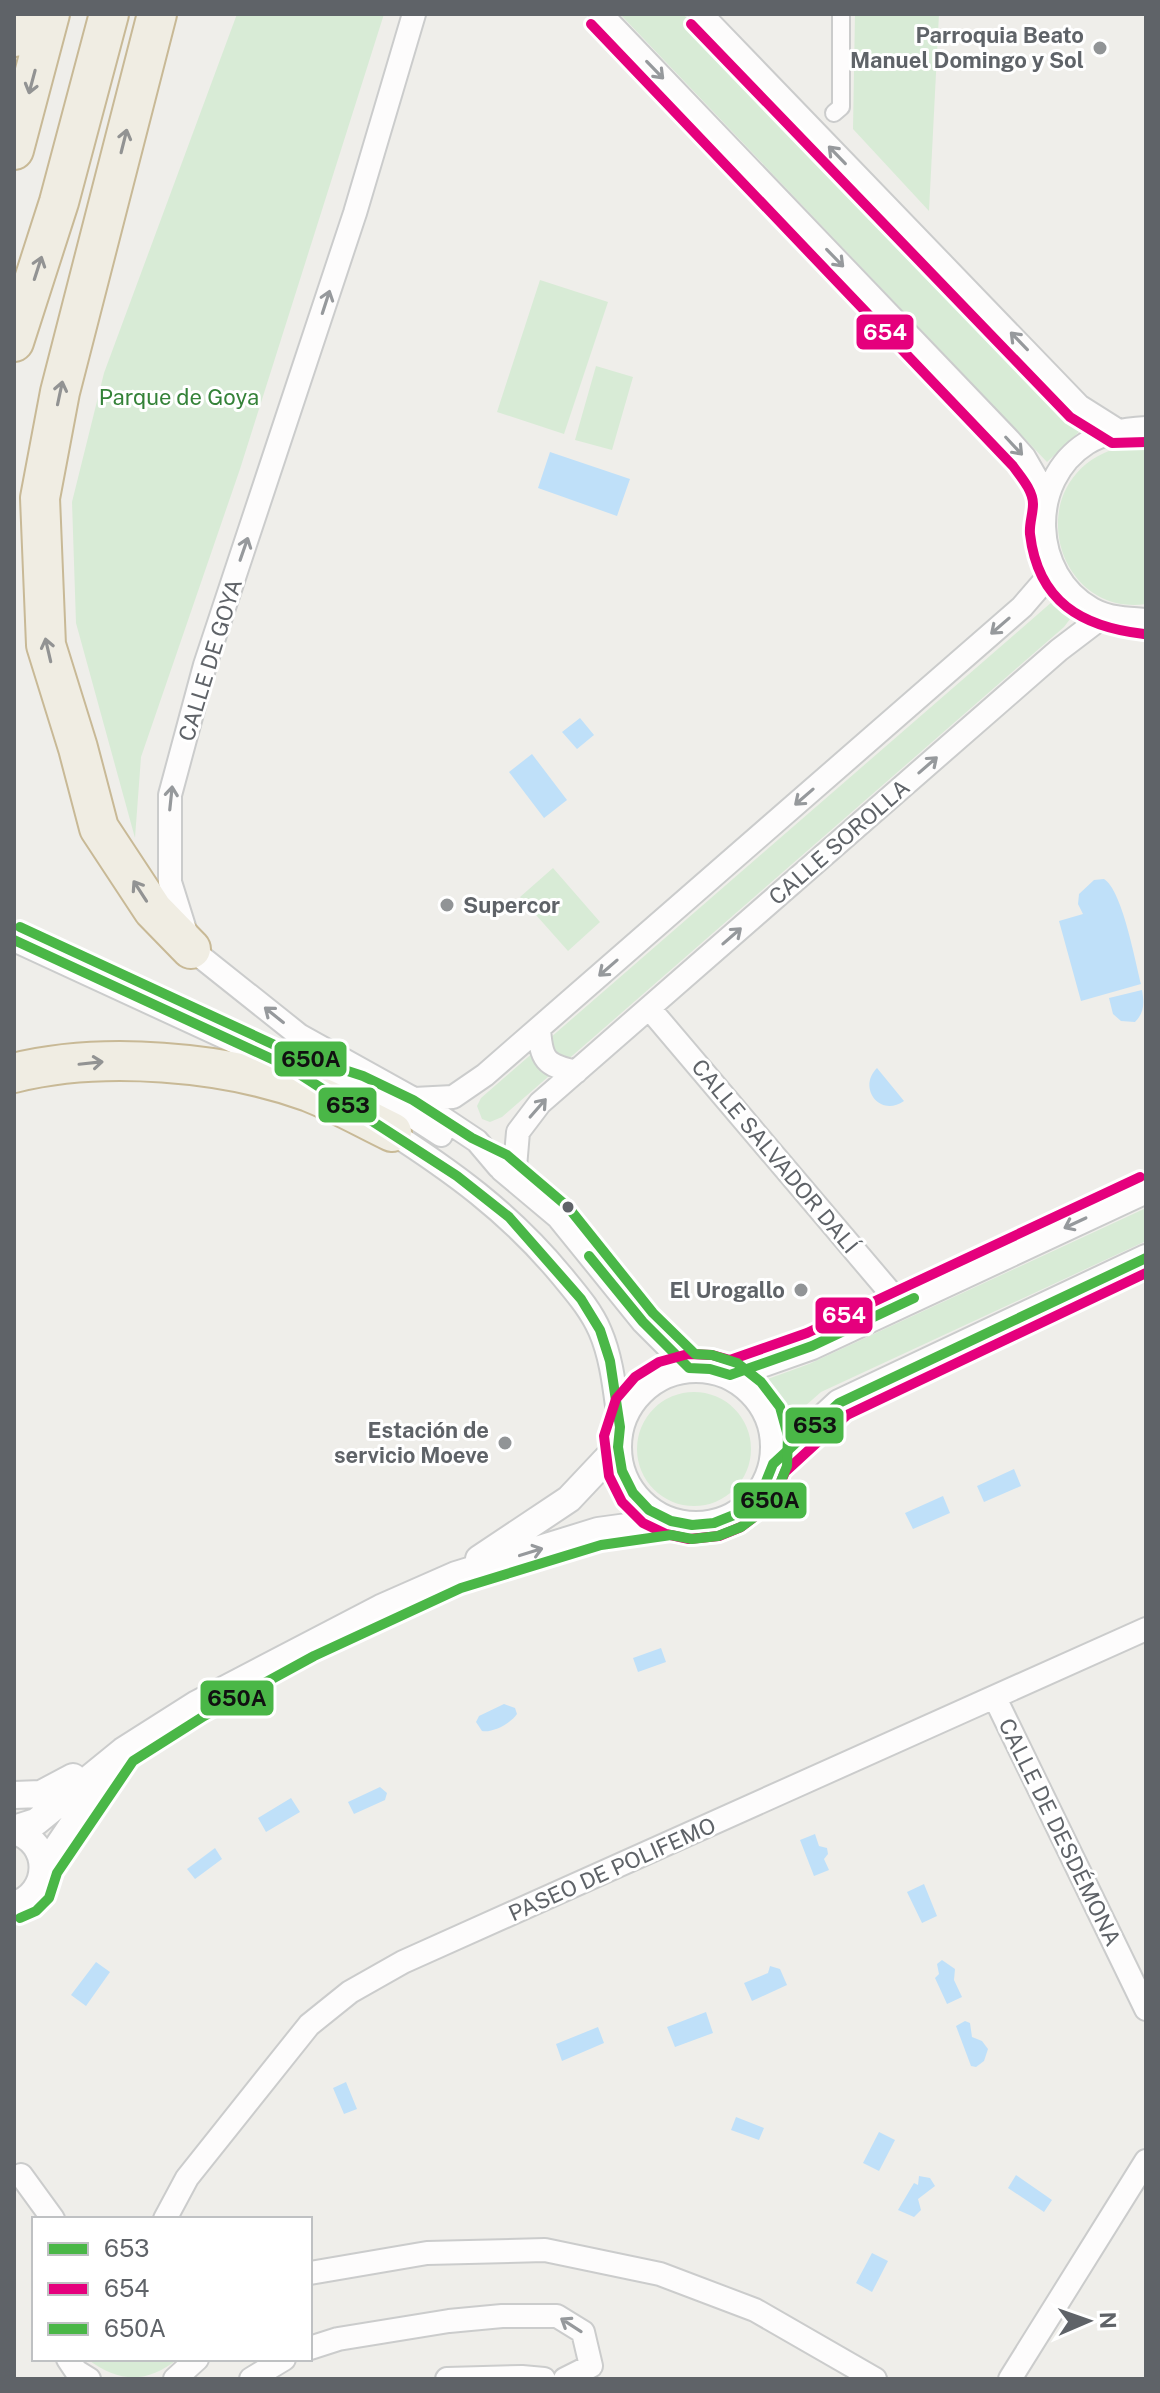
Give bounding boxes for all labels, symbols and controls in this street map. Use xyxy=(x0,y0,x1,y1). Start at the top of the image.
place label: Parroquia Beato Manuel Domingo y Sol xyxy=(850,22,1084,73)
marker: Parroquia Beato Manuel Domingo y Sol xyxy=(1091,39,1109,57)
one-way arrow xyxy=(645,60,664,79)
one-way arrow xyxy=(23,68,38,94)
one-way arrow xyxy=(118,128,133,154)
one-way arrow xyxy=(828,146,847,165)
one-way arrow xyxy=(825,248,844,268)
one-way arrow xyxy=(31,256,46,281)
one-way arrow xyxy=(319,290,334,315)
line badge: 654 xyxy=(855,313,915,351)
text: 654 xyxy=(863,319,907,345)
one-way arrow xyxy=(1009,331,1028,351)
one-way arrow xyxy=(53,380,68,406)
park label: Parque de Goya xyxy=(99,384,259,410)
one-way arrow xyxy=(1005,436,1023,456)
one-way arrow xyxy=(238,537,253,562)
street label: CALLE DE GOYA xyxy=(173,576,247,744)
one-way arrow xyxy=(990,617,1011,635)
one-way arrow xyxy=(40,638,55,664)
one-way arrow xyxy=(917,756,937,774)
street label: CALLE SOROLLA xyxy=(763,774,915,910)
one-way arrow xyxy=(164,785,179,812)
one-way arrow xyxy=(795,788,815,806)
one-way arrow xyxy=(131,880,148,902)
place label: Supercor xyxy=(463,892,560,918)
marker: Supercor xyxy=(438,896,456,914)
one-way arrow xyxy=(721,927,741,945)
one-way arrow xyxy=(599,959,619,977)
one-way arrow xyxy=(264,1006,285,1023)
line badge: 650A xyxy=(273,1040,348,1078)
text: 650A xyxy=(281,1046,341,1072)
street label: CALLE SALVADOR DALÍ xyxy=(686,1054,864,1259)
one-way arrow xyxy=(77,1055,104,1070)
line badge: 653 xyxy=(317,1086,378,1124)
text: 653 xyxy=(326,1092,370,1118)
one-way arrow xyxy=(529,1099,547,1119)
unlabelled marker xyxy=(560,1199,576,1215)
one-way arrow xyxy=(1064,1216,1088,1231)
place label: El Urogallo xyxy=(669,1277,785,1303)
marker: El Urogallo xyxy=(792,1281,810,1299)
line badge: 654 xyxy=(814,1296,874,1335)
text: 654 xyxy=(822,1302,866,1328)
line badge: 653 xyxy=(784,1406,845,1445)
text: 653 xyxy=(793,1412,837,1438)
place label: Estación de servicio Moeve xyxy=(334,1417,489,1468)
marker: Estación de servicio Moeve xyxy=(496,1434,514,1452)
line badge: 650A xyxy=(732,1481,808,1520)
text: 650A xyxy=(740,1487,800,1513)
one-way arrow xyxy=(517,1544,543,1559)
line badge: 650A xyxy=(199,1679,275,1717)
text: 650A xyxy=(207,1685,267,1711)
street label: CALLE DE DESDÉMONA xyxy=(994,1714,1126,1950)
street label: PASEO DE POLIFEMO xyxy=(505,1812,719,1926)
legend xyxy=(32,2217,312,2361)
text: 653 xyxy=(104,2234,149,2262)
text: 654 xyxy=(104,2274,149,2302)
north arrow xyxy=(1048,2281,1128,2361)
text: N xyxy=(1095,2311,1121,2329)
text: 650A xyxy=(104,2314,166,2342)
one-way arrow xyxy=(561,2316,583,2333)

